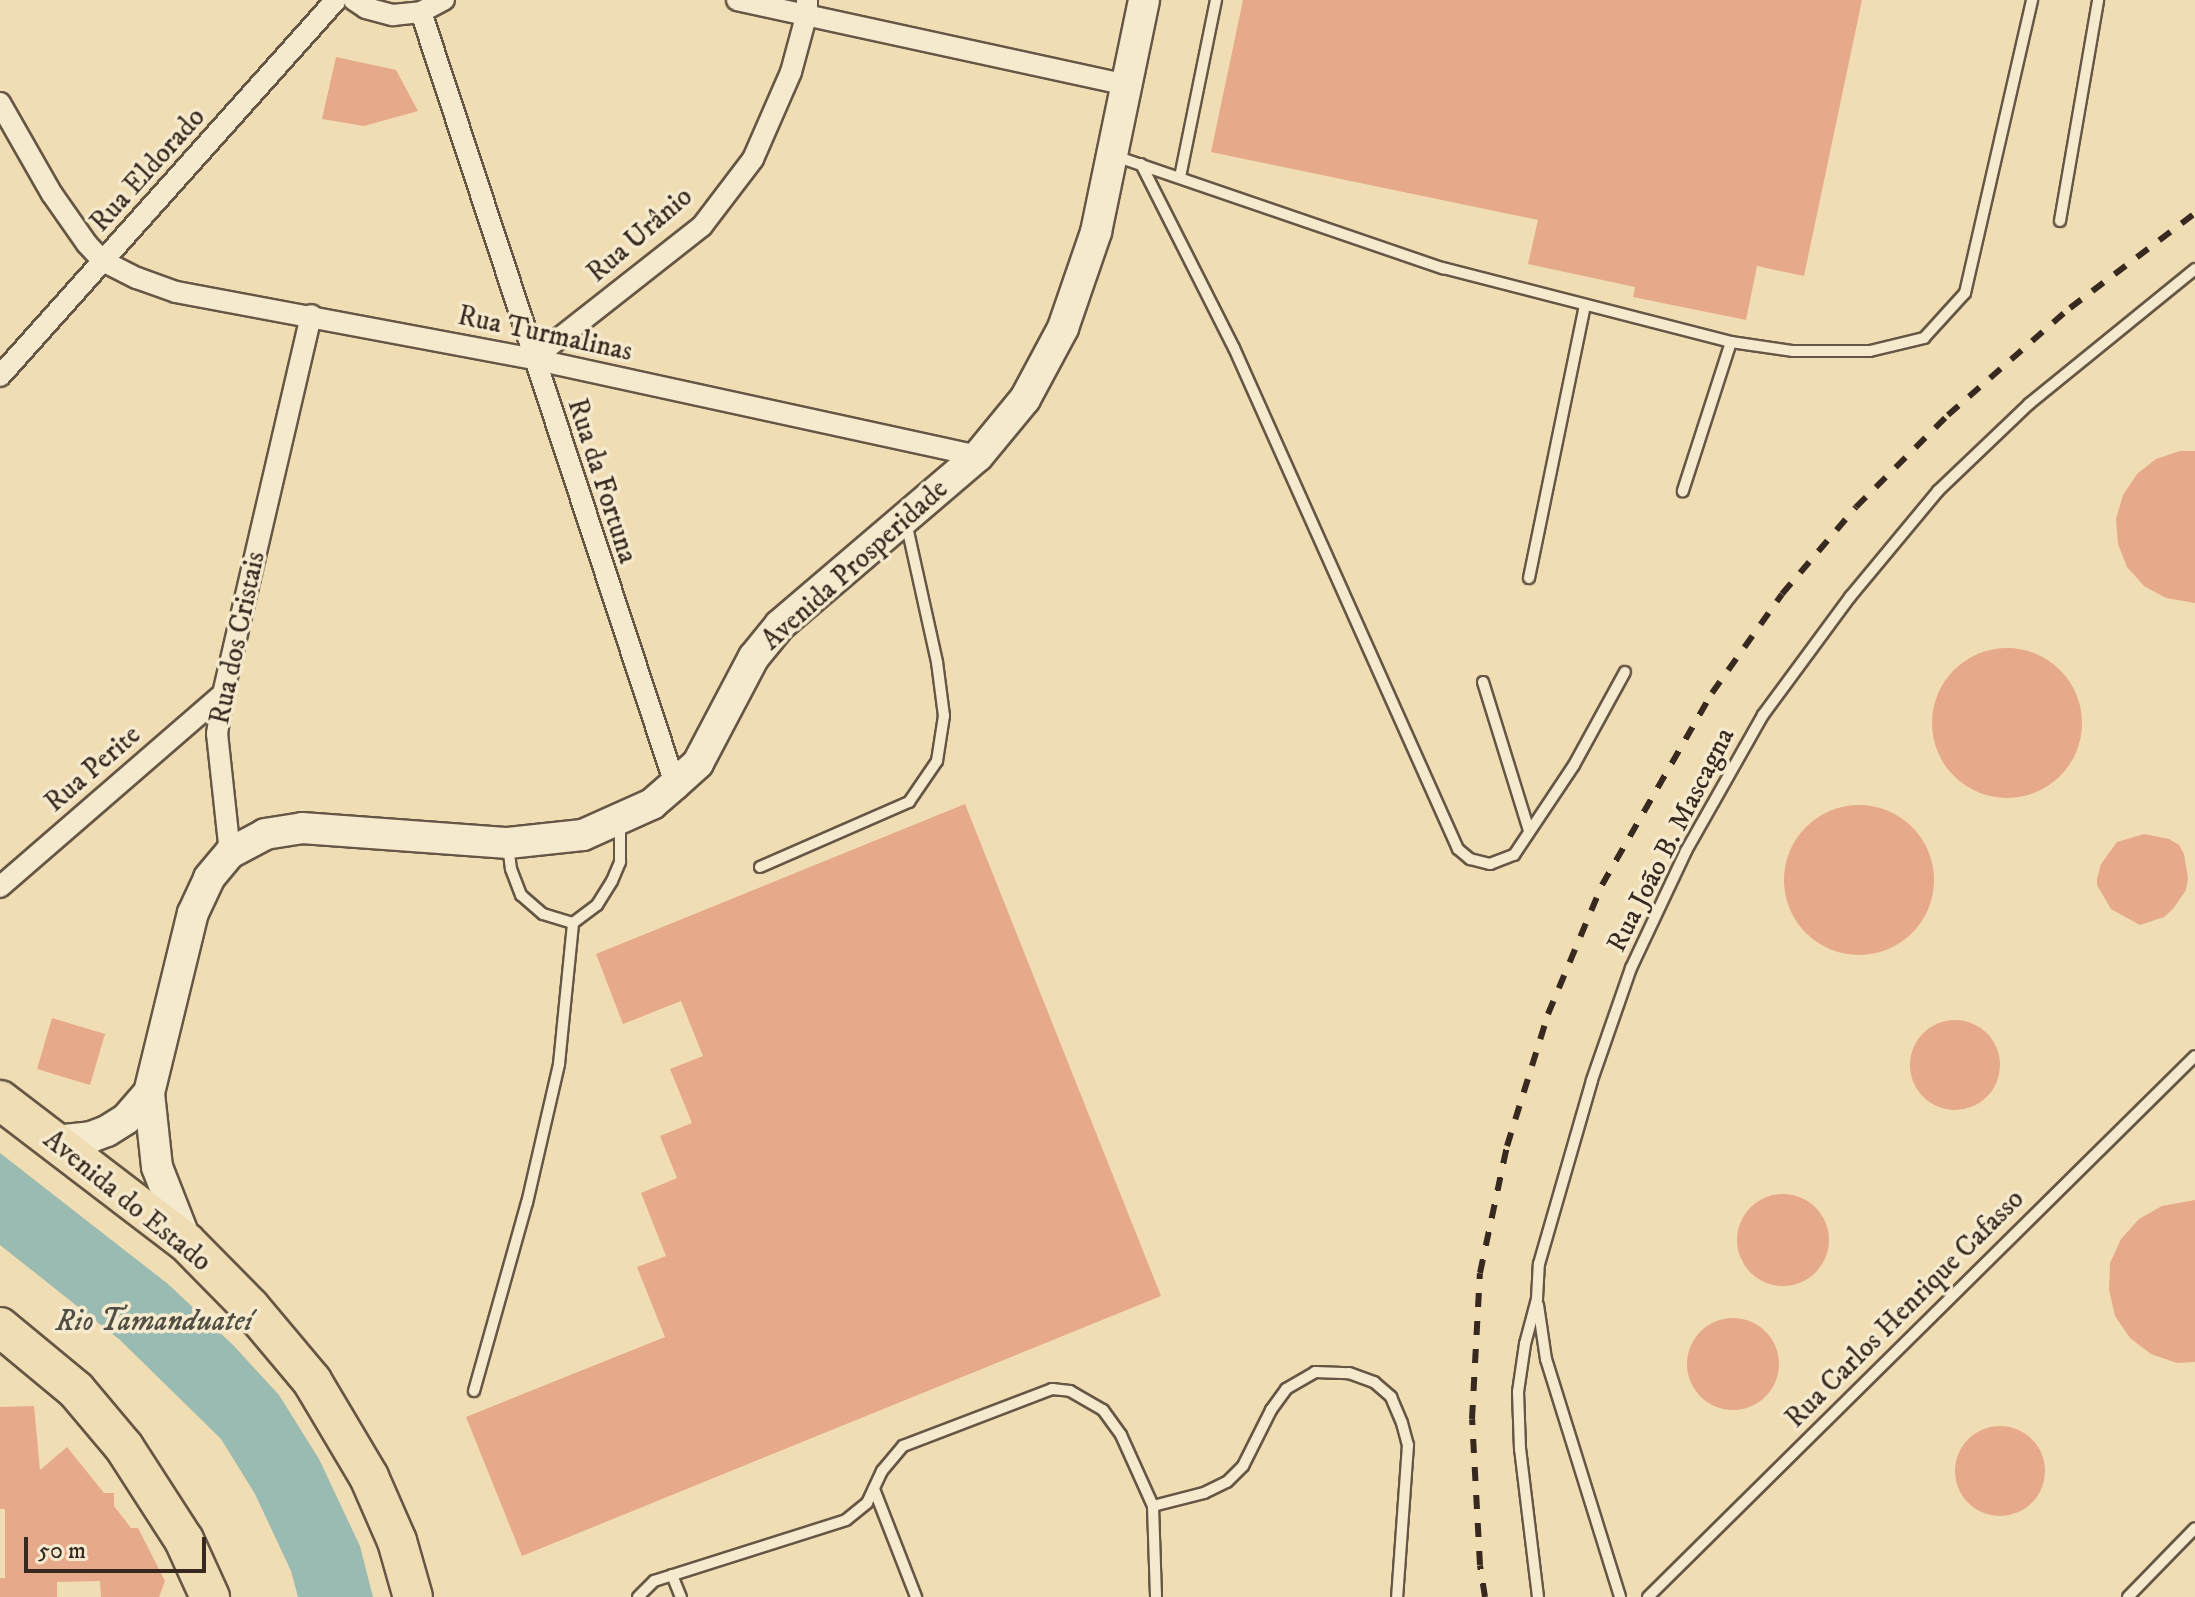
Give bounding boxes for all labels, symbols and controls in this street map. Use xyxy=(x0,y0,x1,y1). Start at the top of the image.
street label: Rua Eldorado xyxy=(83,101,213,239)
street label: Rua Urânio xyxy=(580,180,700,290)
street label: Rua Turmalinas xyxy=(455,299,635,369)
street label: Rua da Fortuna xyxy=(560,394,644,568)
street label: Avenida Prosperidade xyxy=(755,472,955,658)
street label: Rua dos Cristais xyxy=(203,548,273,728)
street label: Rua Perite xyxy=(38,718,148,820)
street label: Rua João B. Mascagna xyxy=(1600,722,1742,958)
street label: Avenida do Estado xyxy=(36,1123,218,1279)
street label: Rua Carlos Henrique Cafasso xyxy=(1779,1183,2031,1435)
water label: Rio Tamanduateí xyxy=(55,1304,253,1340)
scale bar xyxy=(28,1521,210,1571)
text: 50 m xyxy=(38,1536,86,1566)

